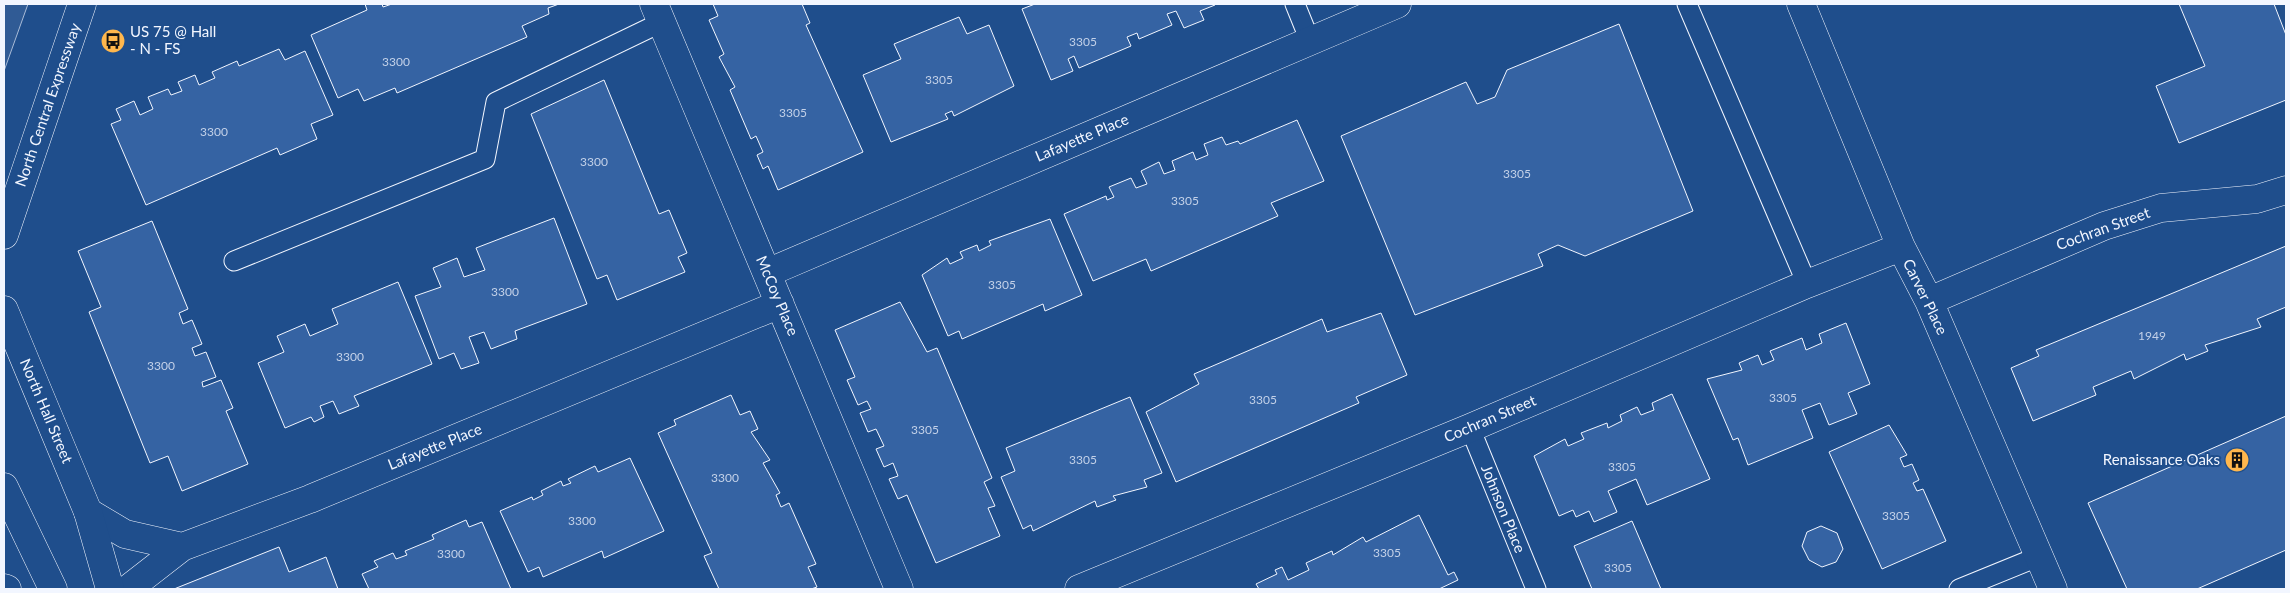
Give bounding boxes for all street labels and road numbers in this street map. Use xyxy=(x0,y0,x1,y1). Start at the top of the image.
street label: North Central Expressway xyxy=(11,20,84,189)
street label: Lafayette Place xyxy=(1032,109,1131,165)
street label: Cochran Street xyxy=(2053,203,2153,253)
street label: McCoy Place xyxy=(753,253,803,338)
street label: Carver Place xyxy=(1900,256,1952,338)
street label: North Hall Street xyxy=(17,356,77,466)
street label: Cochran Street xyxy=(1441,390,1539,446)
street label: Lafayette Place xyxy=(385,419,484,473)
street label: Johnson Place xyxy=(1478,462,1530,555)

